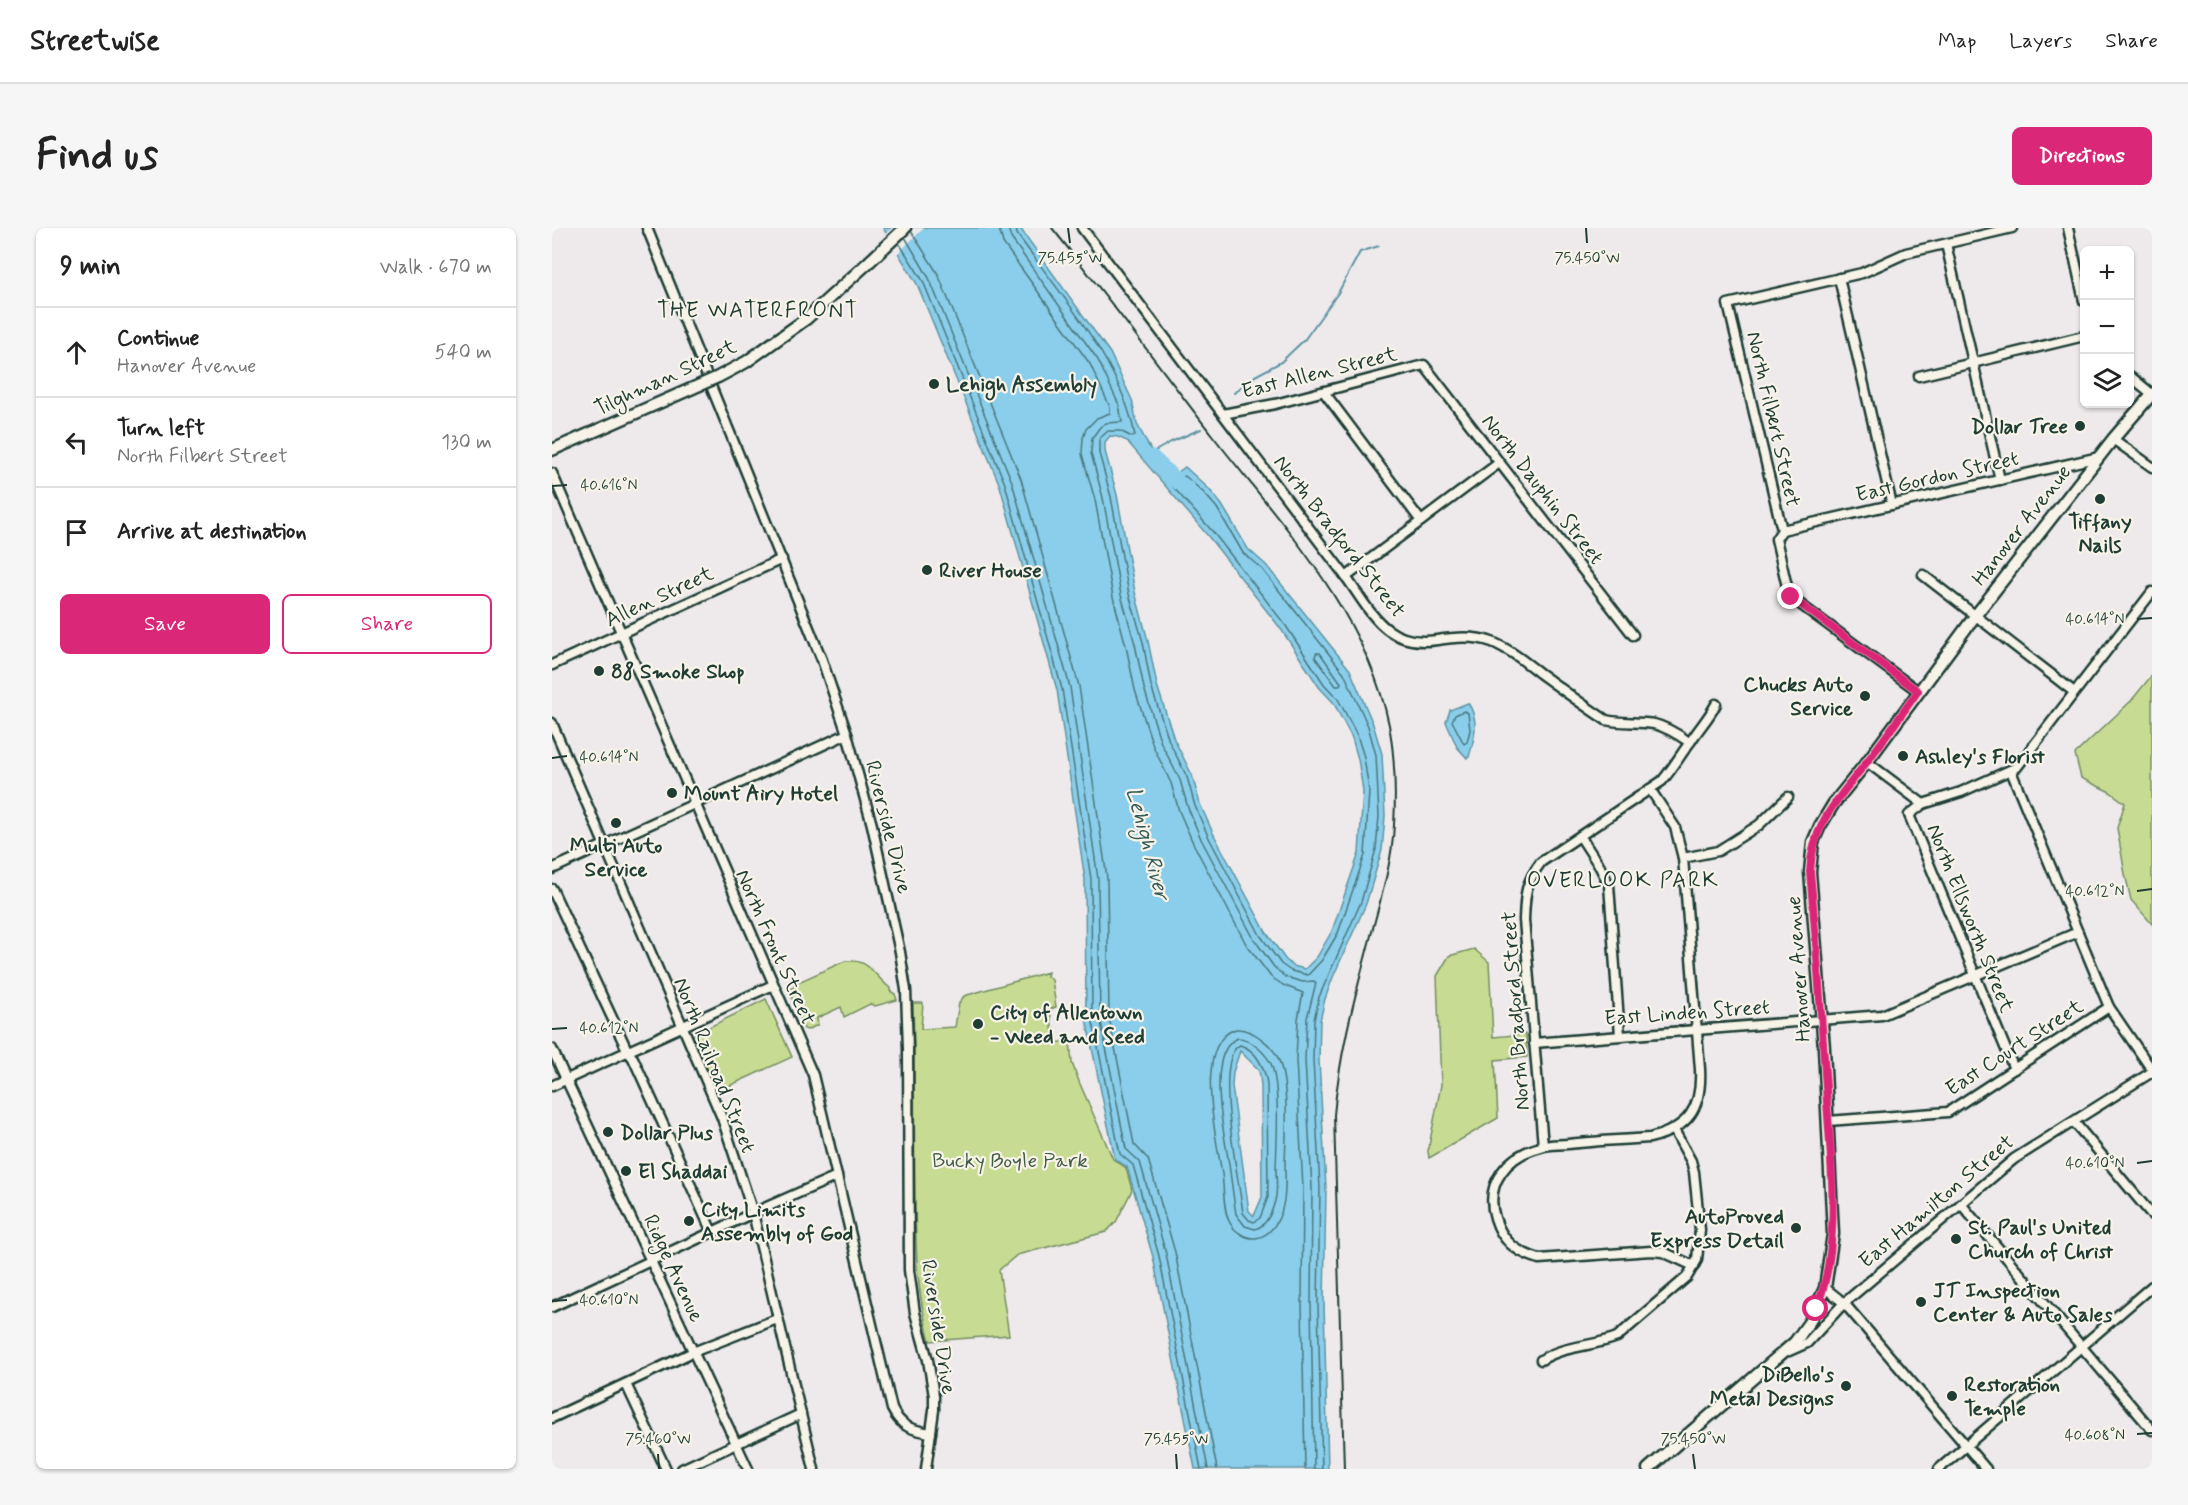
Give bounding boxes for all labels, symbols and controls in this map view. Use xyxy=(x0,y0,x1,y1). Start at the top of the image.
text: Streetwise xyxy=(30,23,160,60)
text: Map xyxy=(1938,27,1976,55)
text: Layers xyxy=(2009,27,2072,55)
text: Share xyxy=(2105,27,2158,55)
button: Directions xyxy=(2012,127,2152,185)
text: Find us xyxy=(36,129,158,184)
map controls xyxy=(2080,246,2134,408)
button: + xyxy=(2080,246,2134,300)
text: 75.455°W xyxy=(1038,249,1102,269)
text: 75.450°W xyxy=(1554,249,1620,269)
text: 9 min xyxy=(60,250,121,284)
text: Walk · 670 m xyxy=(380,254,492,281)
district label: THE WATERFRONT xyxy=(657,297,859,325)
button: − xyxy=(2080,300,2134,354)
text: Continue xyxy=(117,325,199,353)
street label: North Filbert Street xyxy=(1739,329,1807,510)
street label: Tilghman Street xyxy=(590,332,742,424)
icon: ahead xyxy=(60,336,93,369)
text: 540 m xyxy=(435,339,492,366)
street label: East Allen Street xyxy=(1239,340,1400,406)
text: Hanover Avenue xyxy=(117,353,256,380)
button: layers xyxy=(2080,354,2134,408)
place label: Lehigh Assembly xyxy=(946,371,1097,401)
marker: Lehigh Assembly xyxy=(927,377,941,391)
street label: North Dauphin Street xyxy=(1475,409,1610,571)
place label: Dollar Tree xyxy=(1971,413,2068,441)
text: Turn left xyxy=(117,415,205,443)
marker: Dollar Tree xyxy=(2073,419,2087,433)
icon: left xyxy=(60,426,93,459)
text: 130 m xyxy=(441,429,492,456)
text: North Filbert Street xyxy=(117,443,288,470)
street label: East Gordon Street xyxy=(1853,445,2022,509)
street label: North Bradford Street xyxy=(1265,449,1412,625)
street label: Hanover Avenue xyxy=(1966,459,2078,592)
text: 40.616°N xyxy=(580,476,638,496)
marker: Tiffany Nails xyxy=(2093,492,2107,506)
place label: Tiffany Nails xyxy=(2068,508,2132,560)
icon: arrive xyxy=(60,516,93,549)
text: Arrive at destination xyxy=(117,518,307,546)
place label: River House xyxy=(939,557,1042,585)
street label: Allen Street xyxy=(601,559,719,634)
marker: River House xyxy=(920,563,934,577)
route end xyxy=(1777,583,1803,609)
button: Save xyxy=(60,594,270,654)
button: Share xyxy=(282,594,492,654)
text: 40.614°N xyxy=(2066,610,2124,630)
place label: 88 Smoke Shop xyxy=(611,658,745,686)
marker: 88 Smoke Shop xyxy=(592,664,606,678)
place label: Chucks Auto Service xyxy=(1743,671,1853,723)
marker: Chucks Auto Service xyxy=(1858,689,1872,703)
place label: Ashley's Florist xyxy=(1915,743,2045,771)
text: 40.614°N xyxy=(580,748,638,768)
marker: Ashley's Florist xyxy=(1896,749,1910,763)
street label: Riverside Drive xyxy=(858,758,918,897)
place label: Mount Airy Hotel xyxy=(684,780,838,808)
water label: Lehigh River xyxy=(1117,784,1176,906)
marker: Mount Airy Hotel xyxy=(665,786,679,800)
marker: Multi Auto Service xyxy=(609,816,623,830)
street label: North Ellsworth Street xyxy=(1919,820,2021,1017)
place label: Multi Auto Service xyxy=(570,832,662,884)
street label: North Front Street xyxy=(728,865,822,1030)
district label: OVERLOOK PARK xyxy=(1527,867,1719,895)
text: 40.612°N xyxy=(2066,882,2124,902)
street label: Hanover Avenue xyxy=(1780,895,1818,1043)
street label: North Bradford Street xyxy=(1495,910,1539,1111)
street label: North Railroad Street xyxy=(666,974,762,1157)
street label: East Court Street xyxy=(1940,992,2089,1103)
street label: East Linden Street xyxy=(1603,993,1771,1033)
place label: City of Allentown - Weed and Seed xyxy=(990,999,1145,1051)
marker: City of Allentown - Weed and Seed xyxy=(971,1017,985,1031)
text: 40.612°N xyxy=(580,1019,638,1039)
place label: Dollar Plus xyxy=(620,1119,714,1147)
marker: Dollar Plus xyxy=(601,1125,615,1139)
street label: East Hamilton Street xyxy=(1853,1129,2020,1275)
park label: Bucky Boyle Park xyxy=(932,1147,1088,1175)
text: 40.610°N xyxy=(2065,1154,2125,1174)
place label: El Shaddai xyxy=(638,1158,728,1186)
marker: El Shaddai xyxy=(619,1164,633,1178)
place label: City Limits Assembly of God xyxy=(701,1196,854,1248)
place label: AutoProved Express Detail xyxy=(1650,1203,1784,1255)
street label: Ridge Avenue xyxy=(635,1210,710,1327)
marker: City Limits Assembly of God xyxy=(682,1214,696,1228)
place label: St. Paul's United Church of Christ xyxy=(1968,1214,2113,1266)
marker: AutoProved Express Detail xyxy=(1789,1221,1803,1235)
marker: St. Paul's United Church of Christ xyxy=(1949,1232,1963,1246)
street label: Riverside Drive xyxy=(914,1258,963,1397)
place label: JT Inspection Center & Auto Sales xyxy=(1933,1277,2113,1329)
text: 40.610°N xyxy=(579,1291,639,1311)
route start xyxy=(1802,1295,1828,1321)
marker: JT Inspection Center & Auto Sales xyxy=(1914,1295,1928,1309)
place label: DiBello's Metal Designs xyxy=(1710,1361,1835,1415)
place label: Restoration Temple xyxy=(1964,1371,2060,1423)
marker: DiBello's Metal Designs xyxy=(1839,1379,1853,1393)
marker: Restoration Temple xyxy=(1945,1389,1959,1403)
text: 40.608°N xyxy=(2065,1426,2125,1446)
text: 75.460°W xyxy=(625,1430,691,1450)
text: 75.455°W xyxy=(1144,1430,1208,1450)
text: 75.450°W xyxy=(1660,1430,1726,1450)

